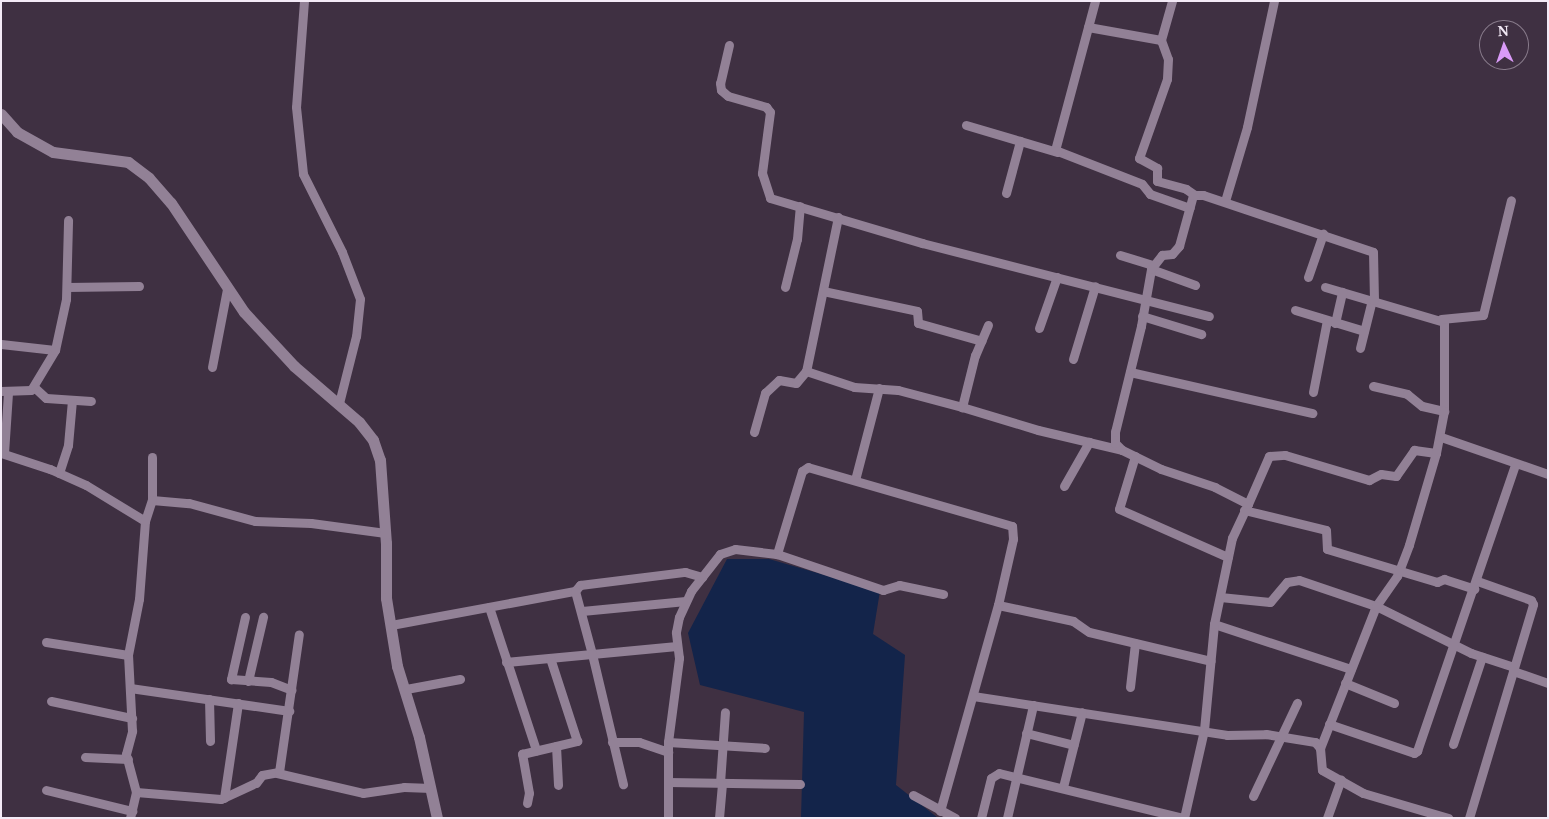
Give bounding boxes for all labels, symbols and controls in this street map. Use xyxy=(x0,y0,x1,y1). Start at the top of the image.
north arrow xyxy=(1479,20,1529,70)
text: N xyxy=(1497,21,1509,40)

